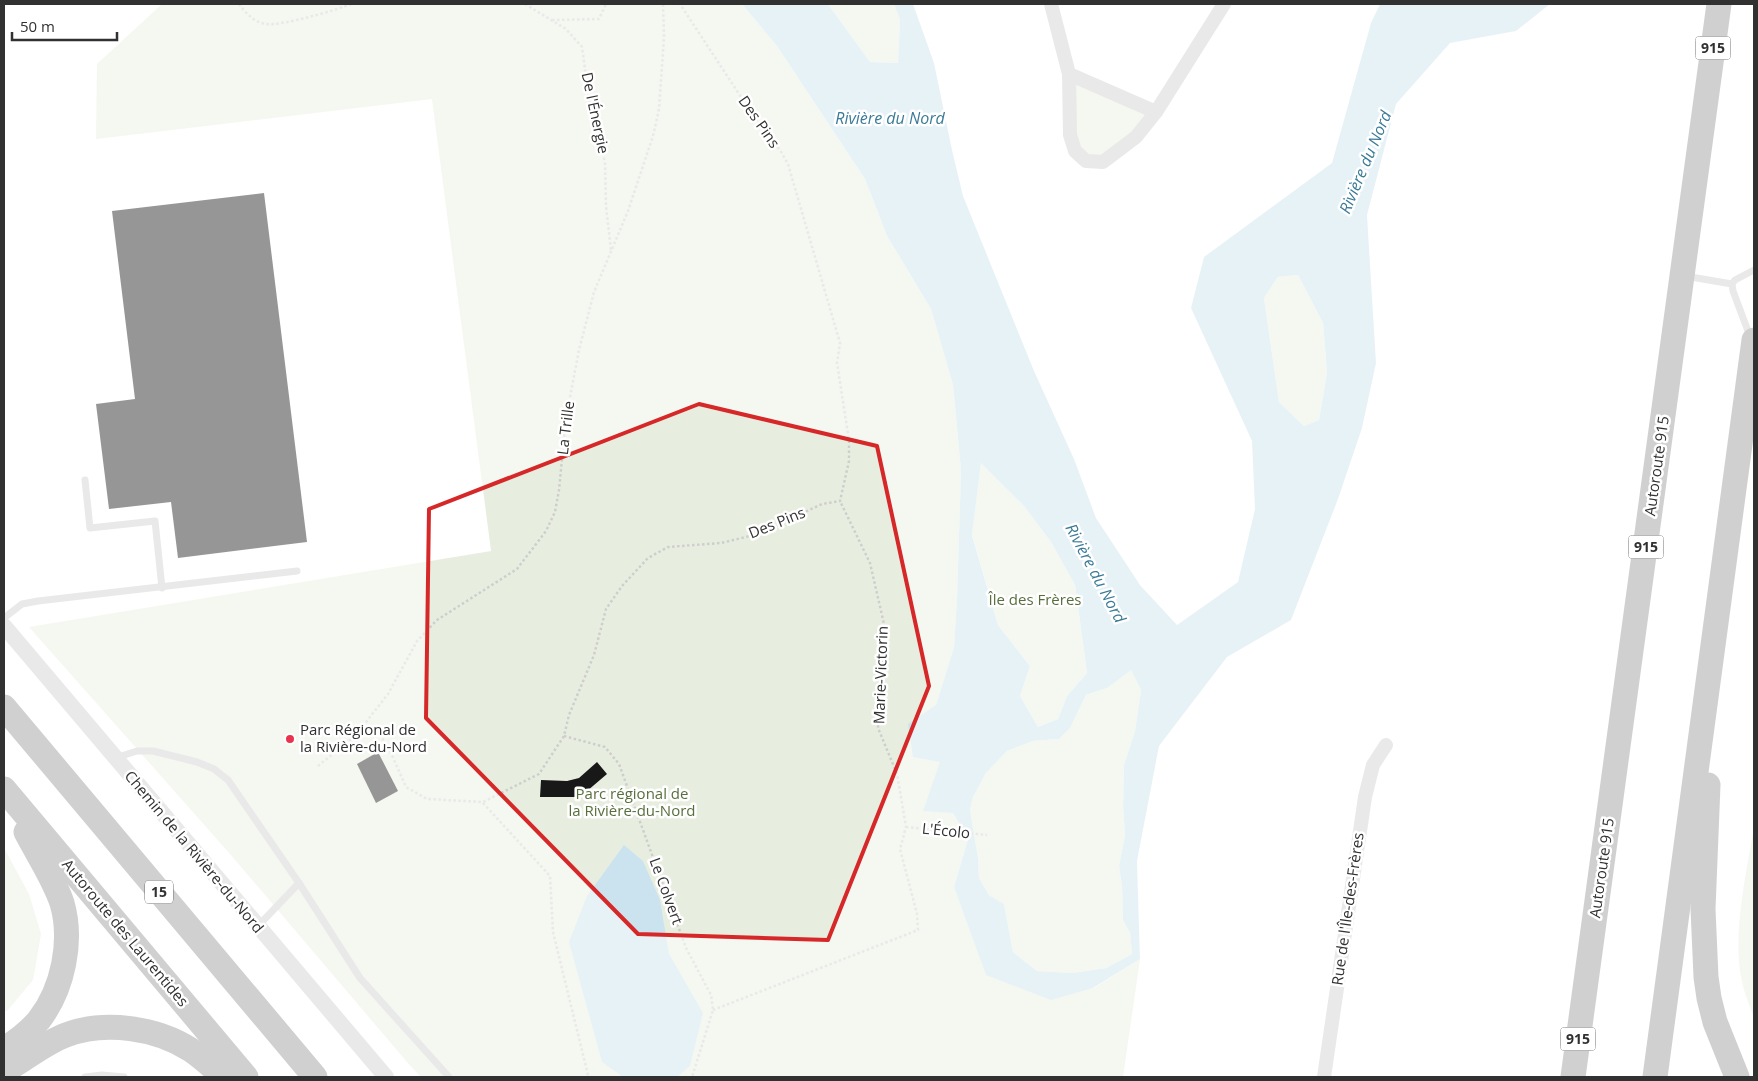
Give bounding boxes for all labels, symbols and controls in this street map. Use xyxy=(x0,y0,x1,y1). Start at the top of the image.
scale bar xyxy=(12,10,118,42)
text: 50 m xyxy=(20,16,55,36)
road number: 915 xyxy=(1696,36,1730,59)
street label: De l'Énergie xyxy=(578,70,614,155)
street label: Des Pins xyxy=(735,91,785,152)
water label: Rivière du Nord xyxy=(835,107,945,129)
water label: Rivière du Nord xyxy=(1333,107,1397,217)
street label: La Trille xyxy=(552,400,578,456)
street label: Autoroute 915 xyxy=(1639,415,1673,517)
street label: Des Pins xyxy=(745,502,808,542)
water label: Rivière du Nord xyxy=(1061,520,1132,627)
road number: 915 xyxy=(1628,536,1664,558)
park label: Île des Frères xyxy=(988,589,1081,609)
street label: Marie-Victorin xyxy=(868,625,892,724)
place label: Parc Régional de la Rivière-du-Nord xyxy=(300,719,427,756)
marker: Parc Régional de la Rivière-du-Nord xyxy=(284,733,296,745)
street label: Chemin de la Rivière-du-Nord xyxy=(121,766,269,937)
park label: Parc régional de la Rivière-du-Nord xyxy=(569,783,695,820)
street label: Autoroute 915 xyxy=(1584,817,1618,919)
street label: L'Écolo xyxy=(921,818,971,842)
street label: Rue de l'Île-des-Frères xyxy=(1326,831,1368,987)
street label: Autoroute des Laurentides xyxy=(58,854,193,1010)
street label: Le Colvert xyxy=(646,854,688,927)
road number: 15 xyxy=(145,880,173,904)
road number: 915 xyxy=(1560,1028,1596,1050)

